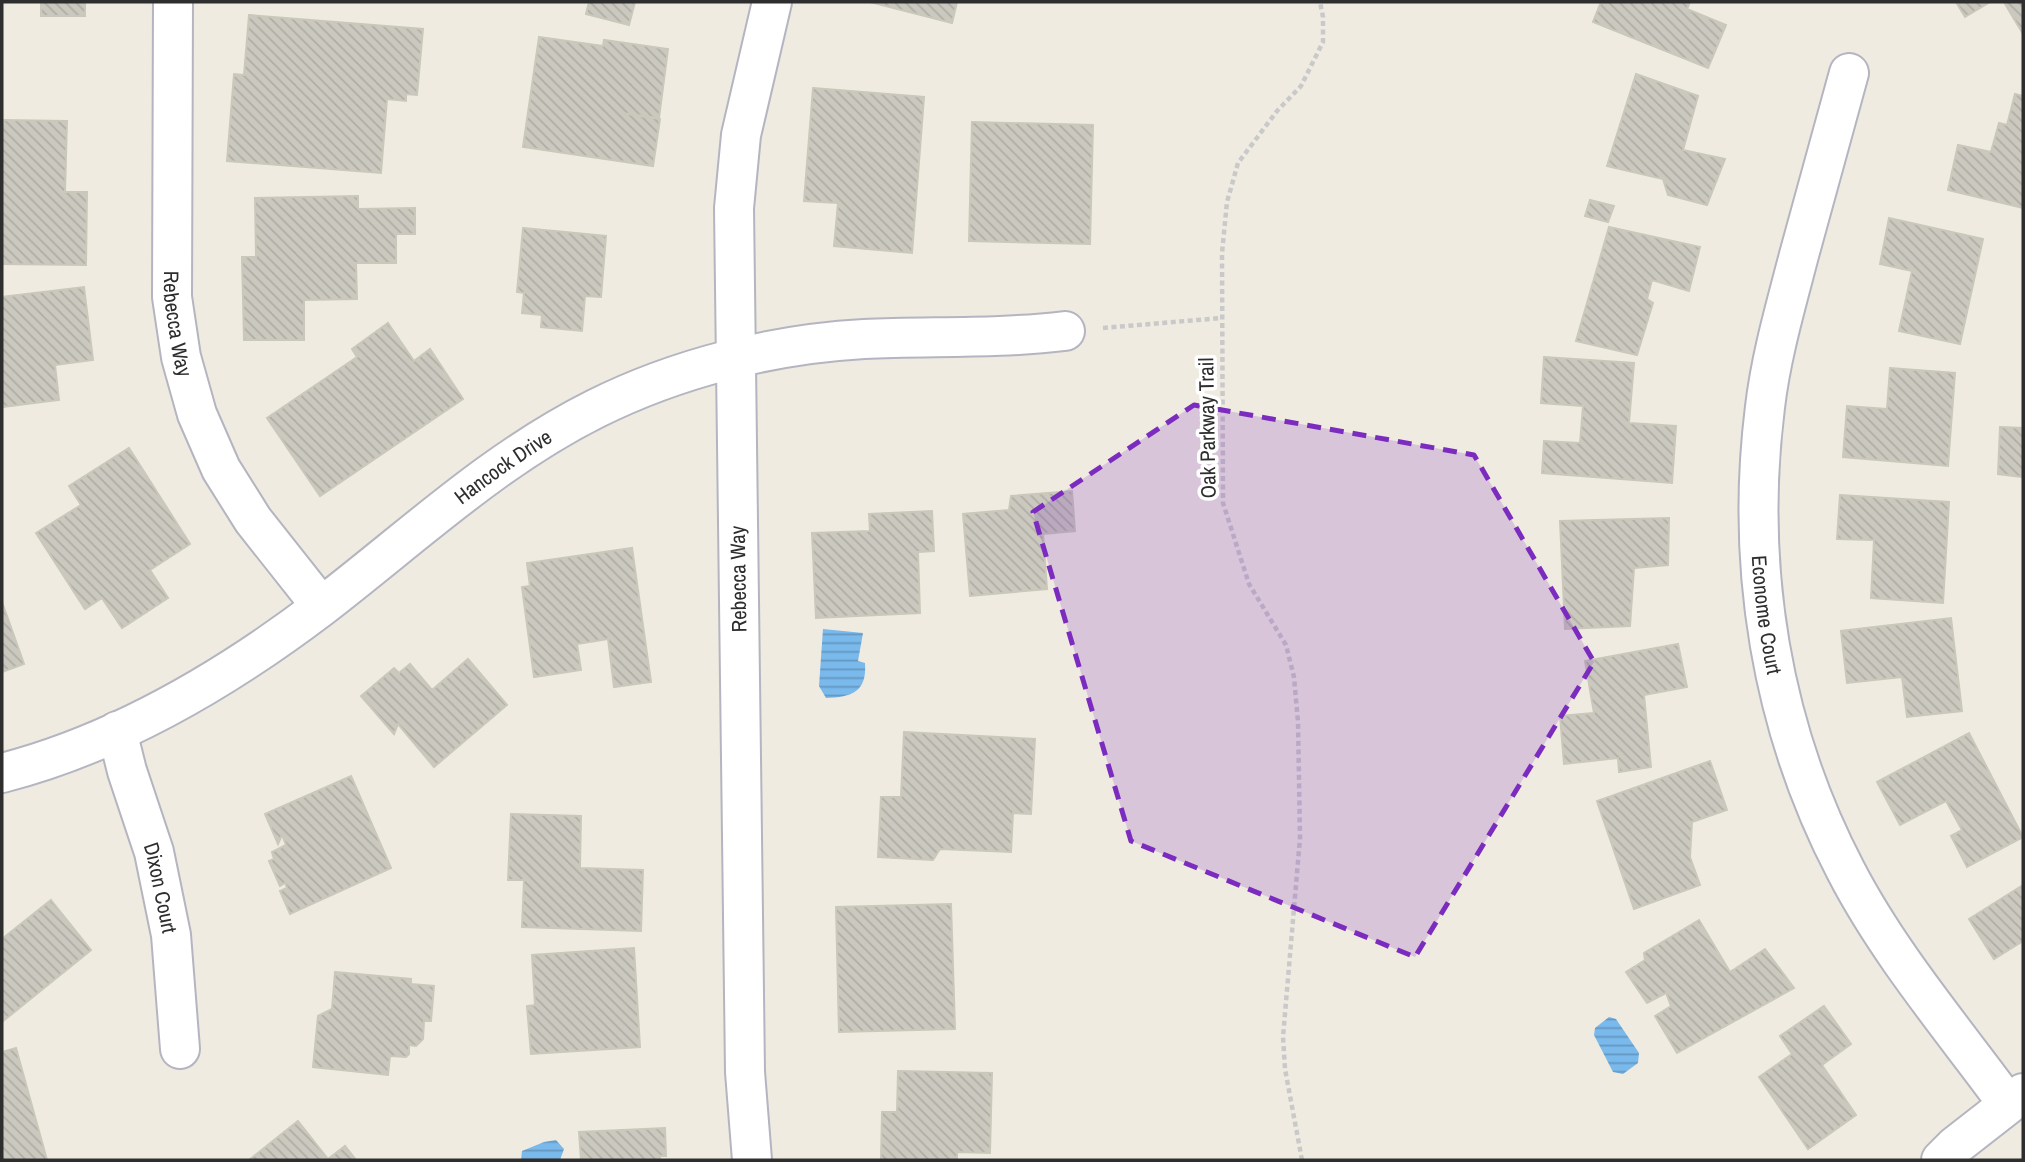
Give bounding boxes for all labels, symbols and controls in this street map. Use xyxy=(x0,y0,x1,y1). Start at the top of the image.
street label: Rebecca Way xyxy=(157,271,200,380)
street label: Oak Parkway Trail xyxy=(1191,357,1223,499)
street label: Hancock Drive xyxy=(448,422,557,510)
street label: Rebecca Way xyxy=(723,525,753,633)
street label: Econome Court xyxy=(1745,554,1790,677)
street label: Dixon Court xyxy=(137,838,185,936)

